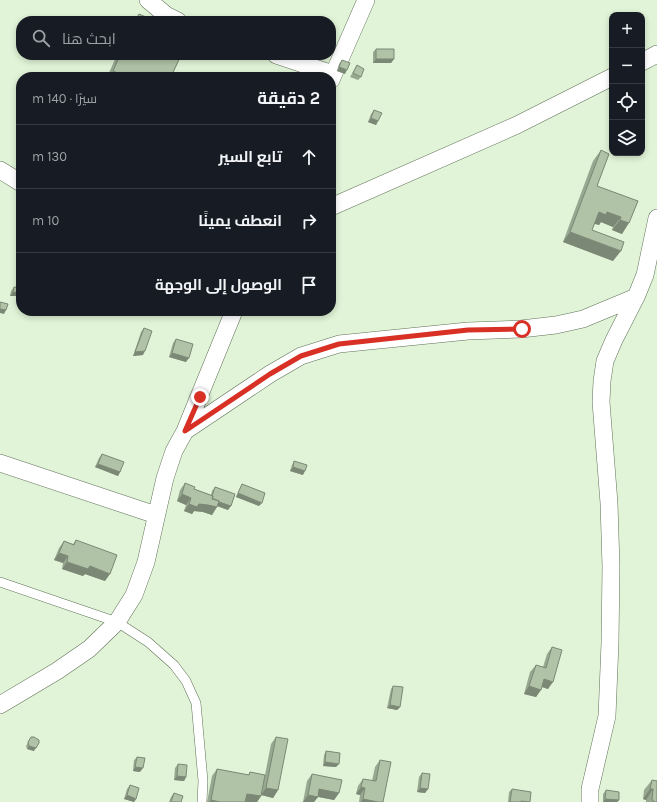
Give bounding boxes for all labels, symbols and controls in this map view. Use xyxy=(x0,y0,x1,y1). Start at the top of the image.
map controls xyxy=(609,12,645,156)
button: + xyxy=(609,12,645,48)
search box xyxy=(16,16,336,60)
icon: search xyxy=(30,27,52,49)
text: ابحث هنا xyxy=(62,30,116,48)
button: − xyxy=(609,48,645,84)
button: locate xyxy=(609,84,645,120)
text: 2 دقيقة xyxy=(257,88,320,108)
text: سيرًا · 140 m xyxy=(32,91,97,106)
button: layers xyxy=(609,120,645,156)
icon: ahead xyxy=(298,146,320,168)
text: تابع السير xyxy=(219,148,282,166)
text: 130 m xyxy=(32,149,67,164)
icon: right xyxy=(298,210,320,232)
text: انعطف يمينًا xyxy=(198,212,282,230)
text: 10 m xyxy=(32,213,59,228)
icon: arrive xyxy=(298,274,320,296)
text: الوصول إلى الوجهة xyxy=(155,276,282,294)
route start xyxy=(513,320,531,338)
route end xyxy=(191,388,209,406)

